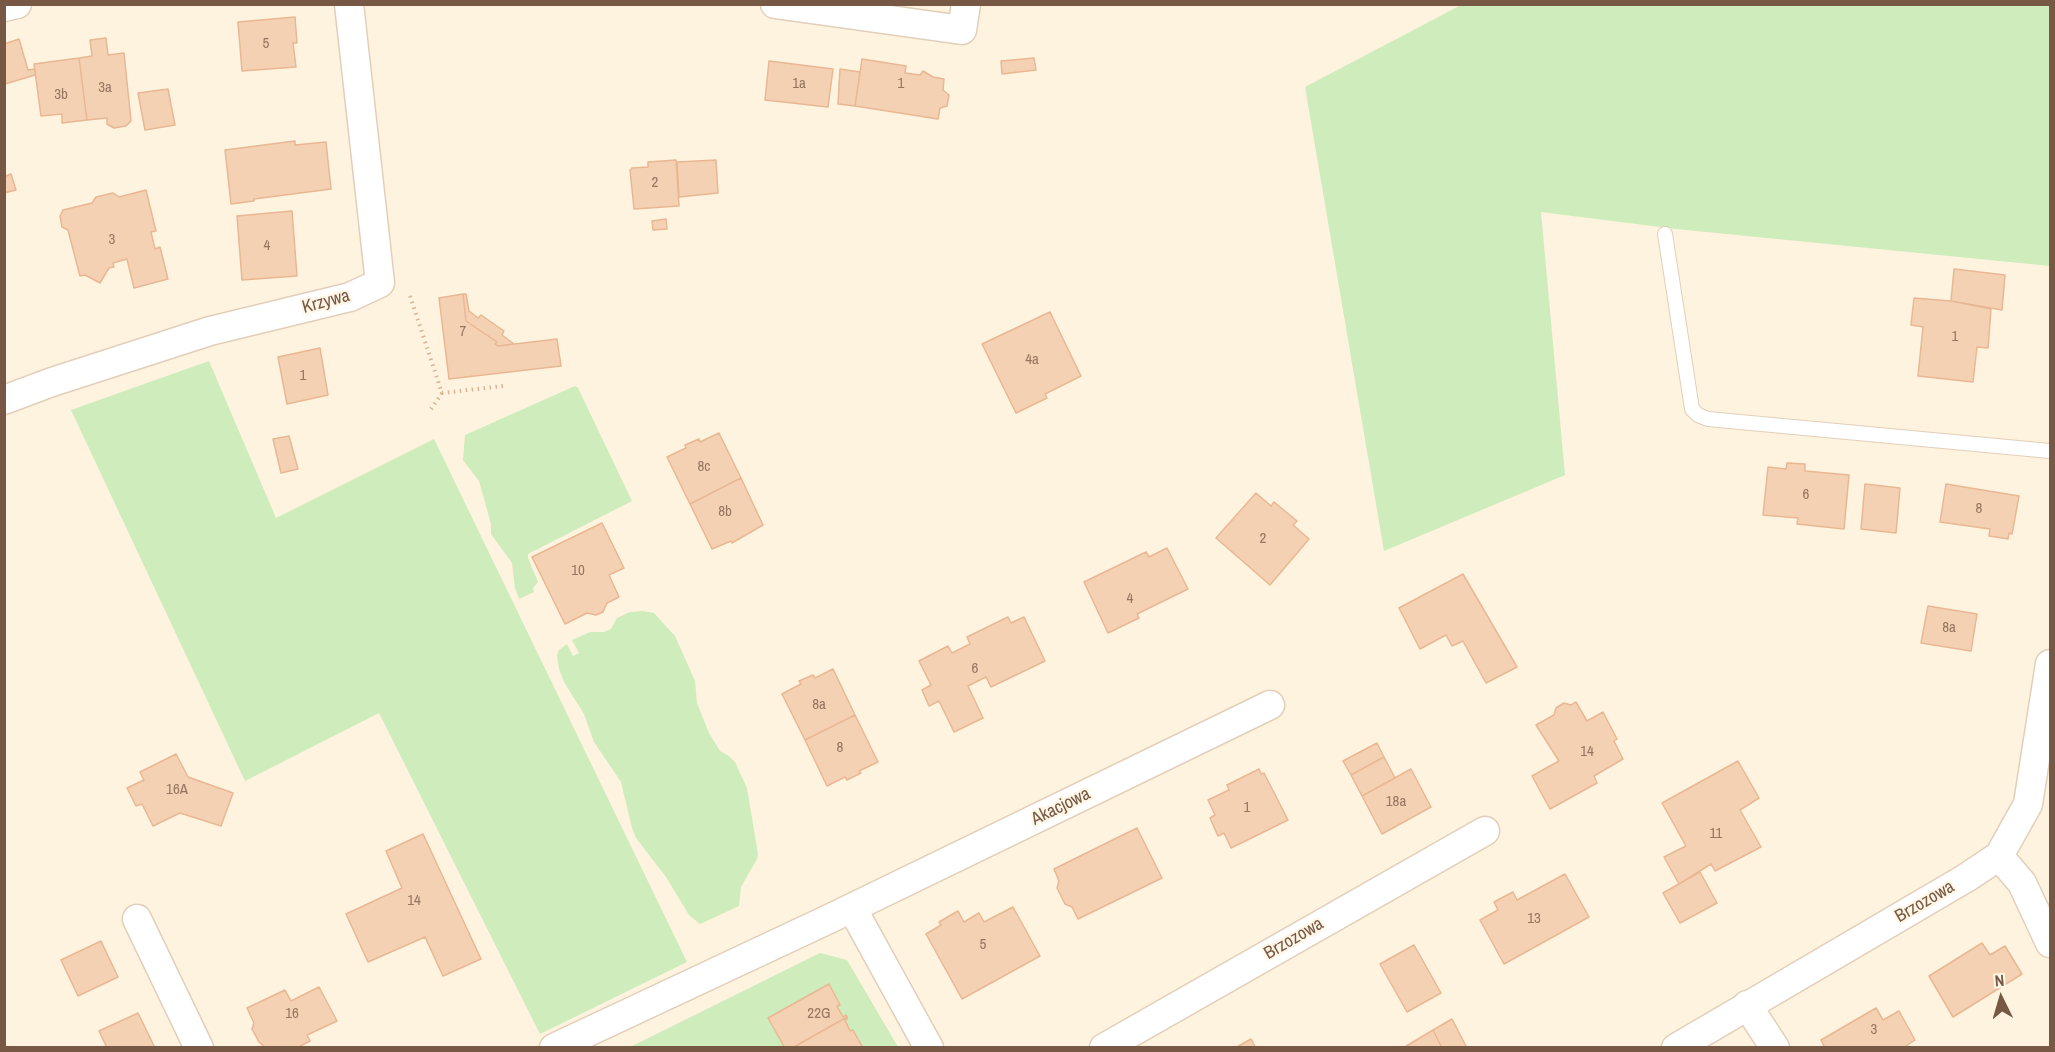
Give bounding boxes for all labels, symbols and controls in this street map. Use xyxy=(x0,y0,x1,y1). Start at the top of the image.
house number: 5 xyxy=(263,35,269,53)
house number: 1a xyxy=(792,75,806,93)
house number: 1 xyxy=(898,75,904,93)
house number: 3a xyxy=(98,79,112,97)
house number: 3b xyxy=(54,86,68,104)
house number: 2 xyxy=(652,174,658,192)
house number: 3 xyxy=(109,231,115,249)
house number: 4 xyxy=(264,237,270,255)
street label: Krzywa xyxy=(300,285,352,319)
house number: 7 xyxy=(460,323,466,341)
house number: 1 xyxy=(1952,328,1958,346)
house number: 4a xyxy=(1025,351,1039,369)
house number: 1 xyxy=(300,367,306,385)
house number: 8c xyxy=(698,458,710,476)
house number: 6 xyxy=(1803,486,1809,504)
house number: 8 xyxy=(1976,500,1982,518)
house number: 8b xyxy=(718,503,732,521)
house number: 2 xyxy=(1260,530,1266,548)
house number: 10 xyxy=(571,562,585,580)
house number: 4 xyxy=(1127,590,1133,608)
house number: 8a xyxy=(1942,619,1956,637)
house number: 6 xyxy=(972,660,978,678)
house number: 8a xyxy=(812,696,826,714)
house number: 8 xyxy=(837,739,843,757)
house number: 14 xyxy=(1580,743,1594,761)
house number: 16A xyxy=(166,781,188,799)
street label: Akacjowa xyxy=(1028,783,1094,831)
house number: 18a xyxy=(1386,793,1406,811)
house number: 1 xyxy=(1244,799,1250,817)
house number: 11 xyxy=(1710,825,1722,843)
street label: Brzozowa xyxy=(1892,876,1958,928)
house number: 14 xyxy=(407,892,421,910)
house number: 13 xyxy=(1527,910,1541,928)
street label: Brzozowa xyxy=(1261,913,1327,965)
house number: 5 xyxy=(980,936,986,954)
north arrow xyxy=(1971,968,2031,1028)
text: N xyxy=(1994,969,2005,991)
house number: 16 xyxy=(285,1005,299,1023)
house number: 22G xyxy=(807,1005,831,1023)
house number: 3 xyxy=(1871,1021,1877,1039)

